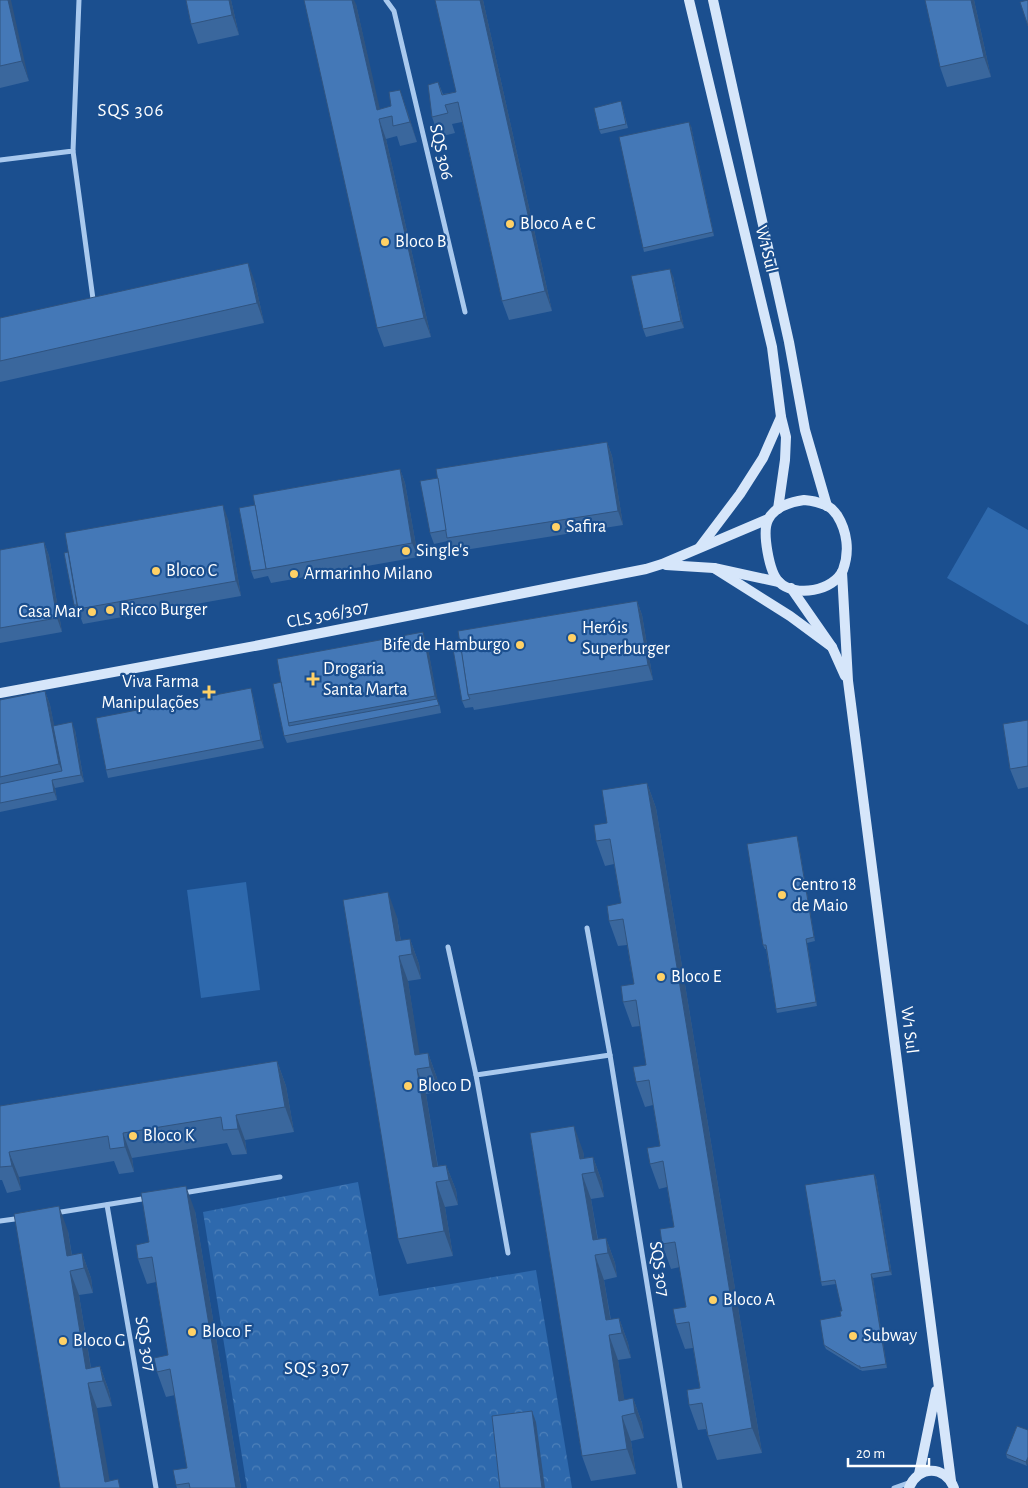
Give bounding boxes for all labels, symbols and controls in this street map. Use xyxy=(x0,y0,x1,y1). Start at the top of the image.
district label: SQS 306 xyxy=(97,101,165,120)
street label: SQS 306 xyxy=(426,122,456,182)
place label: Bloco A e C xyxy=(520,215,596,233)
marker: Bloco A e C xyxy=(504,218,516,230)
street label: W1 Sul xyxy=(752,224,780,274)
place label: Bloco B xyxy=(395,233,446,251)
marker: Bloco B xyxy=(379,236,391,248)
place label: Safira xyxy=(566,518,606,536)
marker: Safira xyxy=(550,521,562,533)
place label: Single's xyxy=(416,542,469,560)
marker: Single's xyxy=(400,545,412,557)
place label: Bloco C xyxy=(166,562,217,580)
marker: Bloco C xyxy=(150,565,162,577)
place label: Armarinho Milano xyxy=(304,565,433,583)
marker: Armarinho Milano xyxy=(288,568,300,580)
street label: CLS 306/307 xyxy=(285,598,371,632)
place label: Ricco Burger xyxy=(120,601,208,619)
place label: Casa Mar xyxy=(18,603,82,621)
marker: Ricco Burger xyxy=(104,604,116,616)
marker: Casa Mar xyxy=(86,606,98,618)
place label: Heróis Superburger xyxy=(582,619,670,658)
marker: Heróis Superburger xyxy=(566,632,578,644)
place label: Bife de Hamburgo xyxy=(383,636,510,654)
marker: Bife de Hamburgo xyxy=(514,639,526,651)
place label: Drogaria Santa Marta xyxy=(323,660,408,699)
place label: Viva Farma Manipulações xyxy=(101,673,199,712)
marker: Drogaria Santa Marta xyxy=(307,673,319,685)
marker: Viva Farma Manipulações xyxy=(203,686,215,698)
place label: Centro 18 de Maio xyxy=(792,876,857,915)
marker: Centro 18 de Maio xyxy=(776,889,788,901)
place label: Bloco E xyxy=(671,968,722,986)
marker: Bloco E xyxy=(655,971,667,983)
street label: W1 Sul xyxy=(897,1005,921,1055)
place label: Bloco D xyxy=(418,1077,471,1095)
marker: Bloco D xyxy=(402,1080,414,1092)
place label: Bloco K xyxy=(143,1127,195,1145)
marker: Bloco K xyxy=(127,1130,139,1142)
street label: SQS 307 xyxy=(646,1240,672,1298)
place label: Bloco A xyxy=(723,1291,776,1309)
marker: Bloco A xyxy=(707,1294,719,1306)
street label: SQS 307 xyxy=(131,1315,159,1373)
place label: Bloco F xyxy=(202,1323,252,1341)
marker: Bloco F xyxy=(186,1326,198,1338)
place label: Subway xyxy=(863,1327,918,1345)
marker: Subway xyxy=(847,1330,859,1342)
place label: Bloco G xyxy=(73,1332,126,1350)
marker: Bloco G xyxy=(57,1335,69,1347)
district label: SQS 307 xyxy=(284,1359,350,1378)
scale bar xyxy=(848,1436,929,1468)
text: 20 m xyxy=(856,1446,885,1461)

